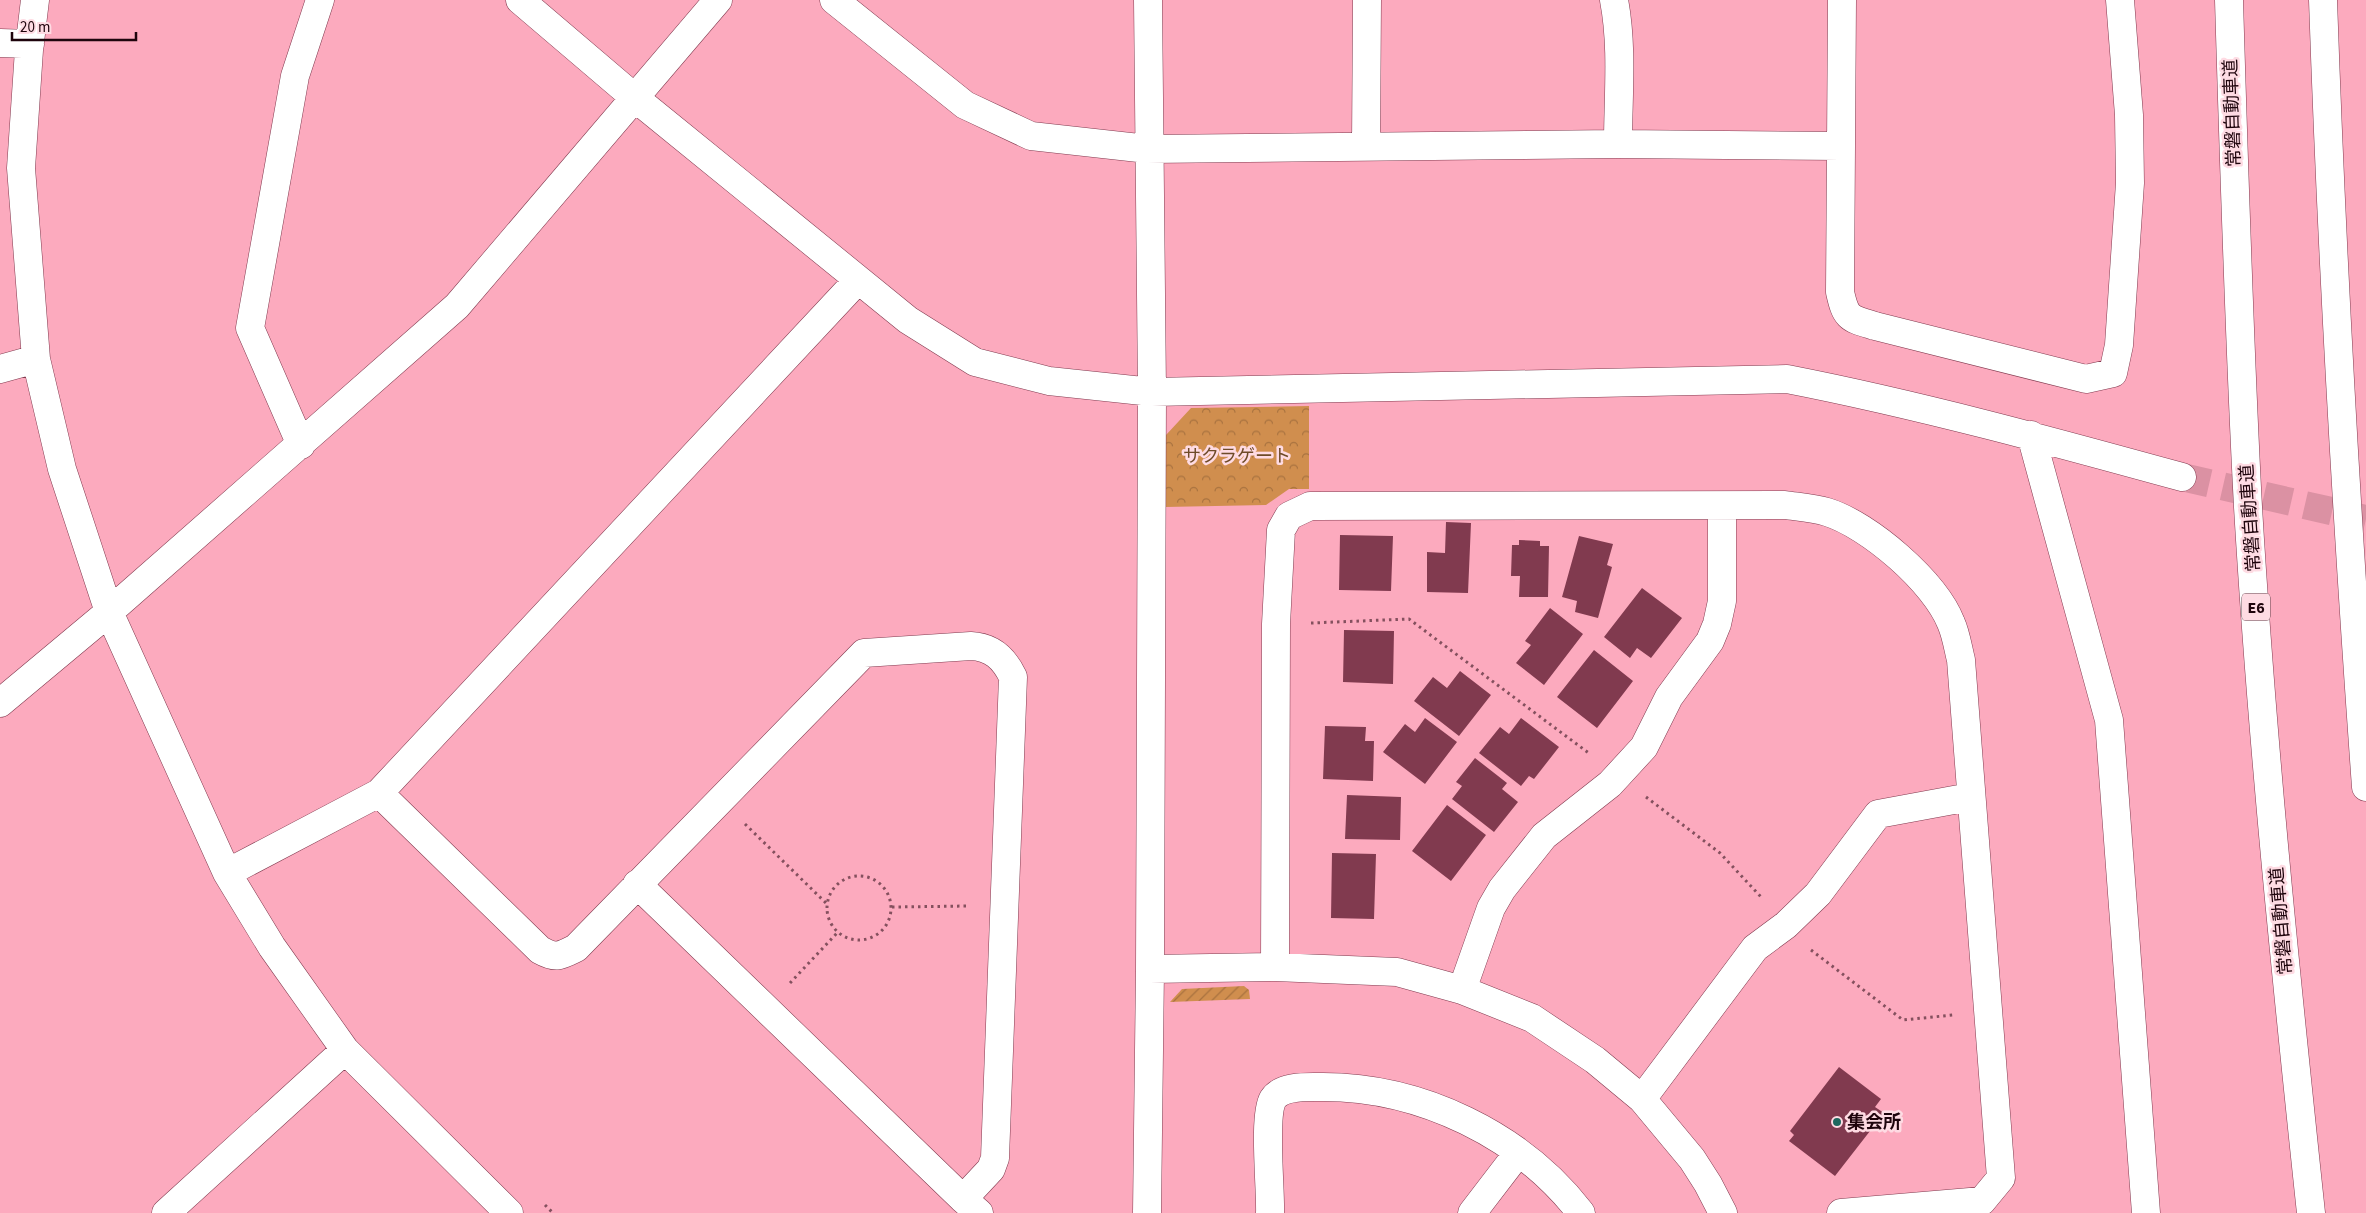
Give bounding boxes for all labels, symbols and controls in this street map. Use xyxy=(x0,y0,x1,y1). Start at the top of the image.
scale bar xyxy=(12,10,136,42)
text: 20 m xyxy=(20,17,50,38)
street label: 常磐自動車道 xyxy=(2218,59,2247,167)
park label: サクラゲート xyxy=(1183,444,1291,469)
street label: 常磐自動車道 xyxy=(2234,463,2267,573)
road number: E6 xyxy=(2242,594,2270,620)
street label: 常磐自動車道 xyxy=(2264,866,2299,976)
place label: 集会所 xyxy=(1847,1110,1901,1135)
marker: 集会所 xyxy=(1831,1116,1843,1128)

